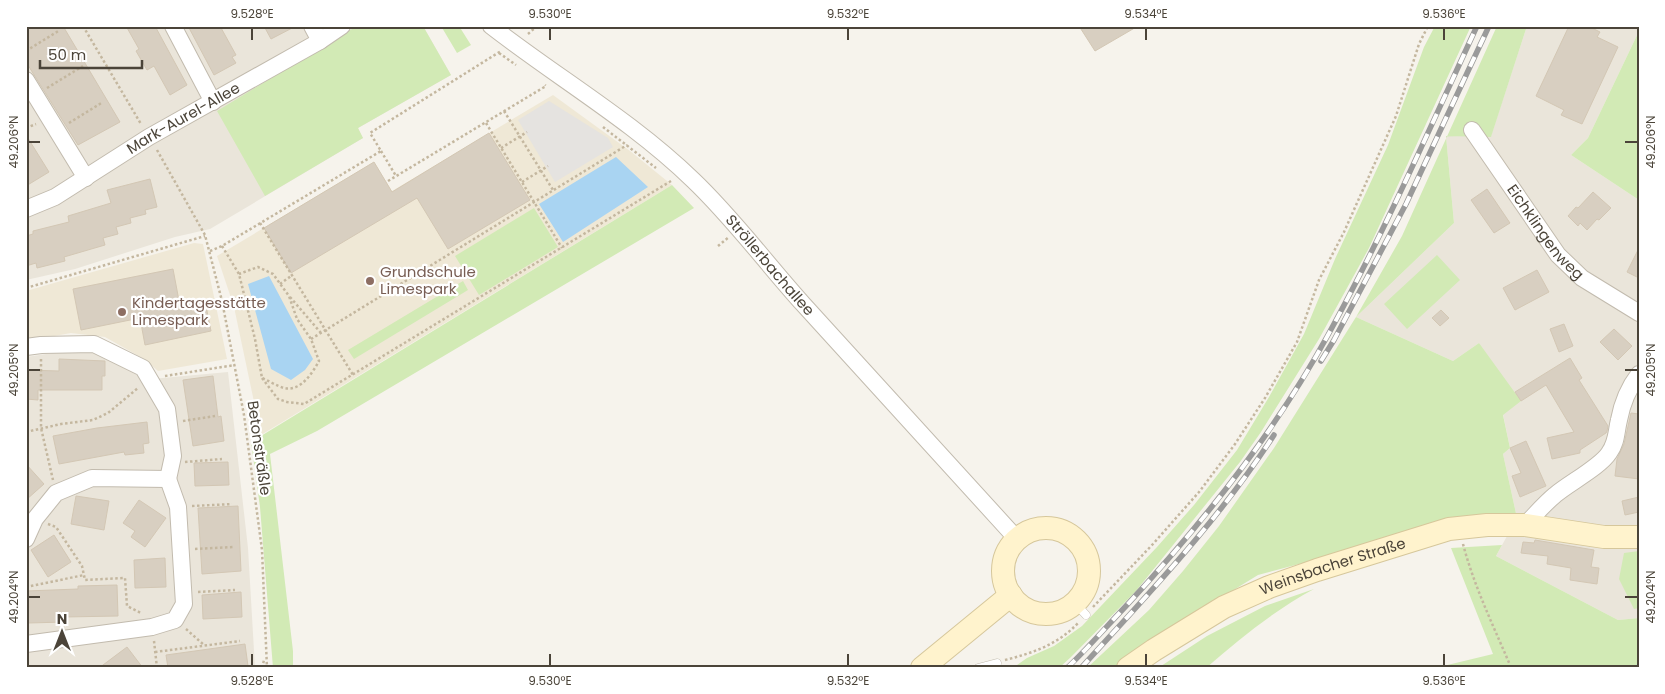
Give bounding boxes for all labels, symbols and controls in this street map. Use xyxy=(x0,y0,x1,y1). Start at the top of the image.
text: 9.528°E xyxy=(230,5,274,22)
text: 9.530°E xyxy=(528,5,572,22)
text: 9.532°E xyxy=(827,5,869,22)
text: 9.534°E xyxy=(1124,5,1168,22)
text: 9.536°E xyxy=(1422,5,1466,22)
scale bar xyxy=(40,38,142,70)
text: 50 m xyxy=(48,44,86,65)
street label: Mark-Aurel-Allee xyxy=(122,77,244,159)
text: 49.206°N xyxy=(5,115,22,169)
text: 49.206°N xyxy=(1642,115,1659,169)
street label: Eichklingenweg xyxy=(1502,180,1589,284)
street label: Ströllerbachallee xyxy=(721,210,820,320)
place label: Grundschule Limespark xyxy=(380,261,476,299)
marker: Grundschule Limespark xyxy=(364,275,376,287)
place label: Kindertagesstätte Limespark xyxy=(132,292,266,330)
marker: Kindertagesstätte Limespark xyxy=(116,306,128,318)
text: 49.205°N xyxy=(5,344,22,396)
text: 49.205°N xyxy=(1642,344,1659,396)
street label: Betonsträßle xyxy=(242,399,277,497)
street label: Weinsbacher Straße xyxy=(1256,532,1408,600)
text: 49.204°N xyxy=(5,571,22,623)
text: 49.204°N xyxy=(1642,571,1659,623)
north arrow xyxy=(38,606,88,656)
text: N xyxy=(57,609,67,629)
text: 9.528°E xyxy=(230,672,274,689)
text: 9.530°E xyxy=(528,672,572,689)
text: 9.532°E xyxy=(827,672,869,689)
text: 9.534°E xyxy=(1124,672,1168,689)
text: 9.536°E xyxy=(1422,672,1466,689)

